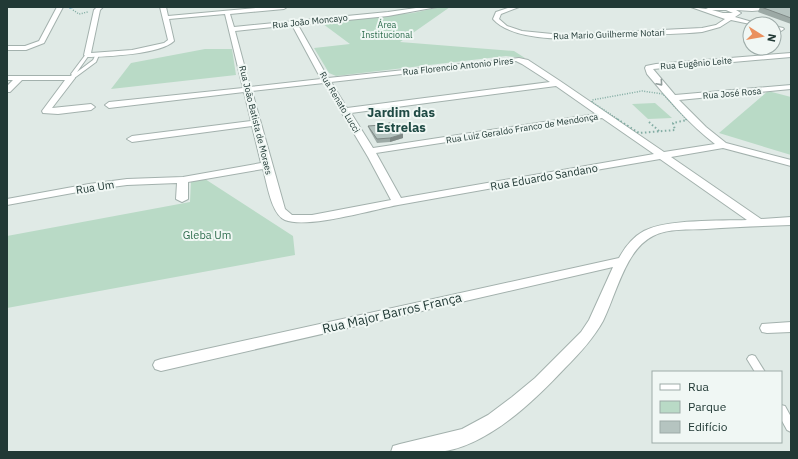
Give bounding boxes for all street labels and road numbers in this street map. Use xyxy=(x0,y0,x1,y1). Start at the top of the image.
street label: Rua João Moncayo xyxy=(272,12,348,30)
street label: Rua Mario Guilherme Notari xyxy=(553,27,665,41)
street label: Rua Eugênio Leite xyxy=(660,54,732,72)
street label: Rua Florencio Antonio Pires xyxy=(402,55,514,77)
street label: Rua João Batista de Moraes xyxy=(237,64,275,176)
street label: Rua Renato Lucci xyxy=(317,69,363,135)
street label: Rua José Rosa xyxy=(702,85,762,101)
street label: Rua Luiz Geraldo Franco de Mendonça xyxy=(445,110,599,145)
street label: Rua Eduardo Sandano xyxy=(489,161,599,193)
street label: Rua Um xyxy=(75,177,115,197)
street label: Rua Major Barros França xyxy=(321,289,463,337)

